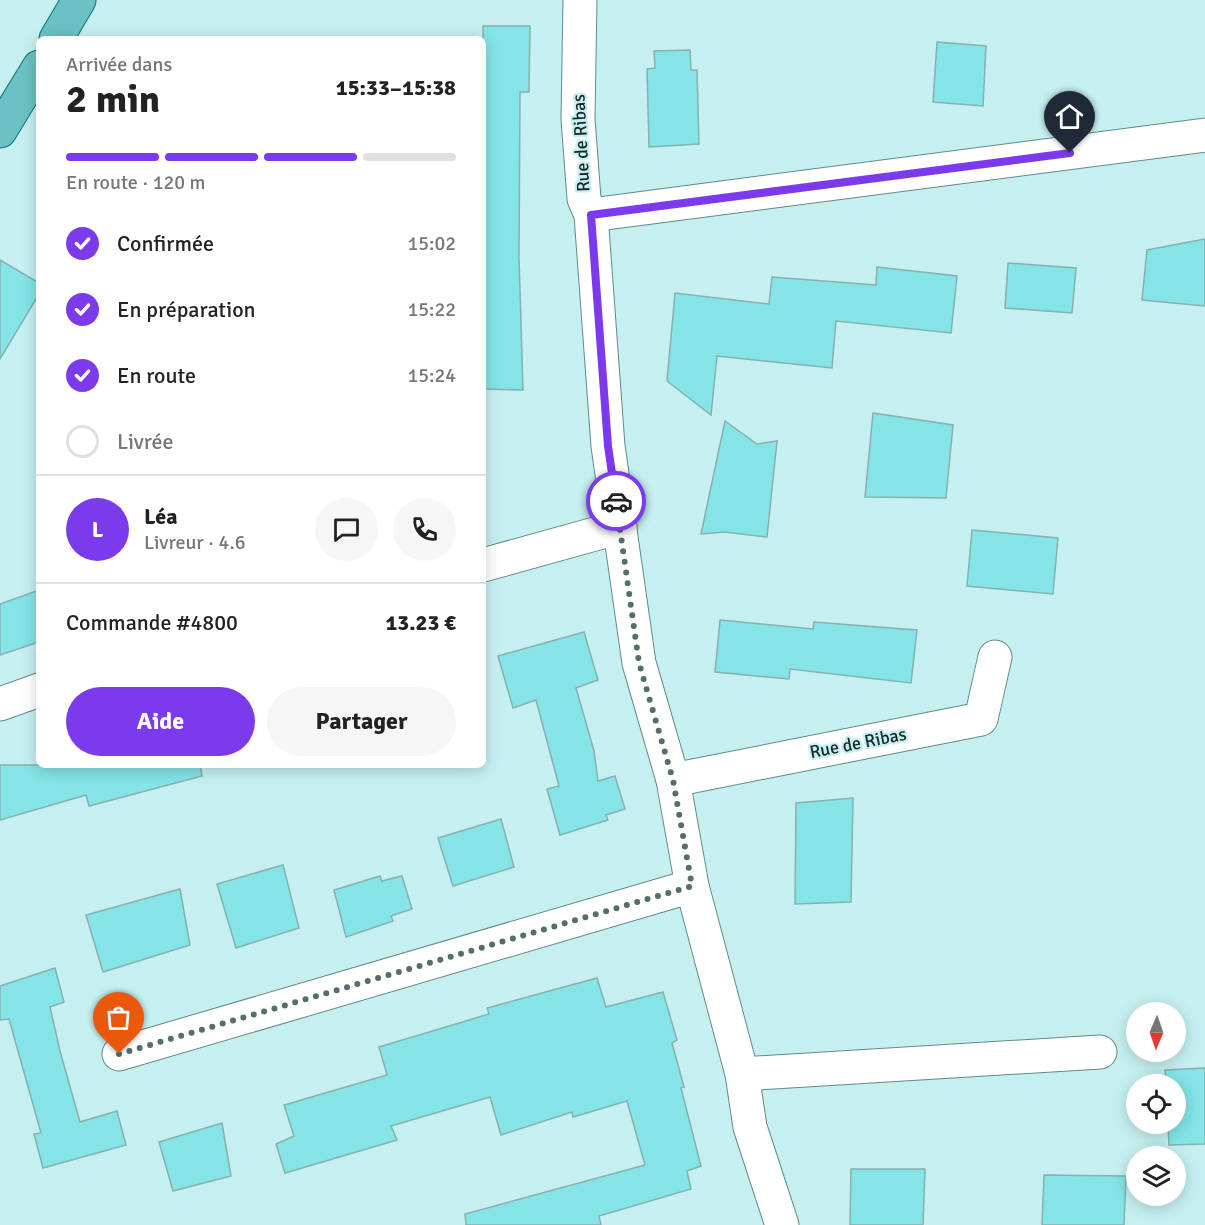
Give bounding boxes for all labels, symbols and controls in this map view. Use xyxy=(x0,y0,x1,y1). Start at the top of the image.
text: Arrivée dans xyxy=(66,52,172,77)
text: 15:33–15:38 xyxy=(336,74,456,101)
text: 2 min xyxy=(66,75,160,123)
pin xyxy=(1044,91,1095,153)
street label: Rue de Ribas xyxy=(567,93,595,192)
icon: home xyxy=(1053,100,1086,133)
text: En route · 120 m xyxy=(66,170,205,195)
icon: check xyxy=(66,227,99,260)
text: Confirmée xyxy=(117,230,214,257)
text: 15:02 xyxy=(407,231,456,256)
icon: check xyxy=(66,293,99,326)
text: En préparation xyxy=(117,296,256,323)
text: 15:22 xyxy=(407,297,456,322)
icon: check xyxy=(66,359,99,392)
text: En route xyxy=(117,362,196,389)
text: 15:24 xyxy=(407,363,456,388)
text: Livrée xyxy=(117,428,174,455)
courier xyxy=(586,471,646,531)
icon: car xyxy=(600,485,633,518)
button: chat xyxy=(315,498,378,561)
button: phone xyxy=(393,498,456,561)
text: Léa xyxy=(144,503,178,530)
text: L xyxy=(92,516,103,543)
text: Livreur · 4.6 xyxy=(144,530,245,555)
text: Commande #4800 xyxy=(66,609,238,636)
text: 13.23 € xyxy=(385,609,456,636)
button: Aide xyxy=(66,687,255,756)
button: Partager xyxy=(267,687,456,756)
street label: Rue de Ribas xyxy=(808,723,908,763)
pin xyxy=(93,992,144,1054)
icon: bag xyxy=(102,1001,135,1034)
north arrow xyxy=(1126,1002,1186,1062)
map controls xyxy=(1126,1002,1186,1206)
button: locate xyxy=(1126,1074,1186,1134)
button: layers xyxy=(1126,1146,1186,1206)

